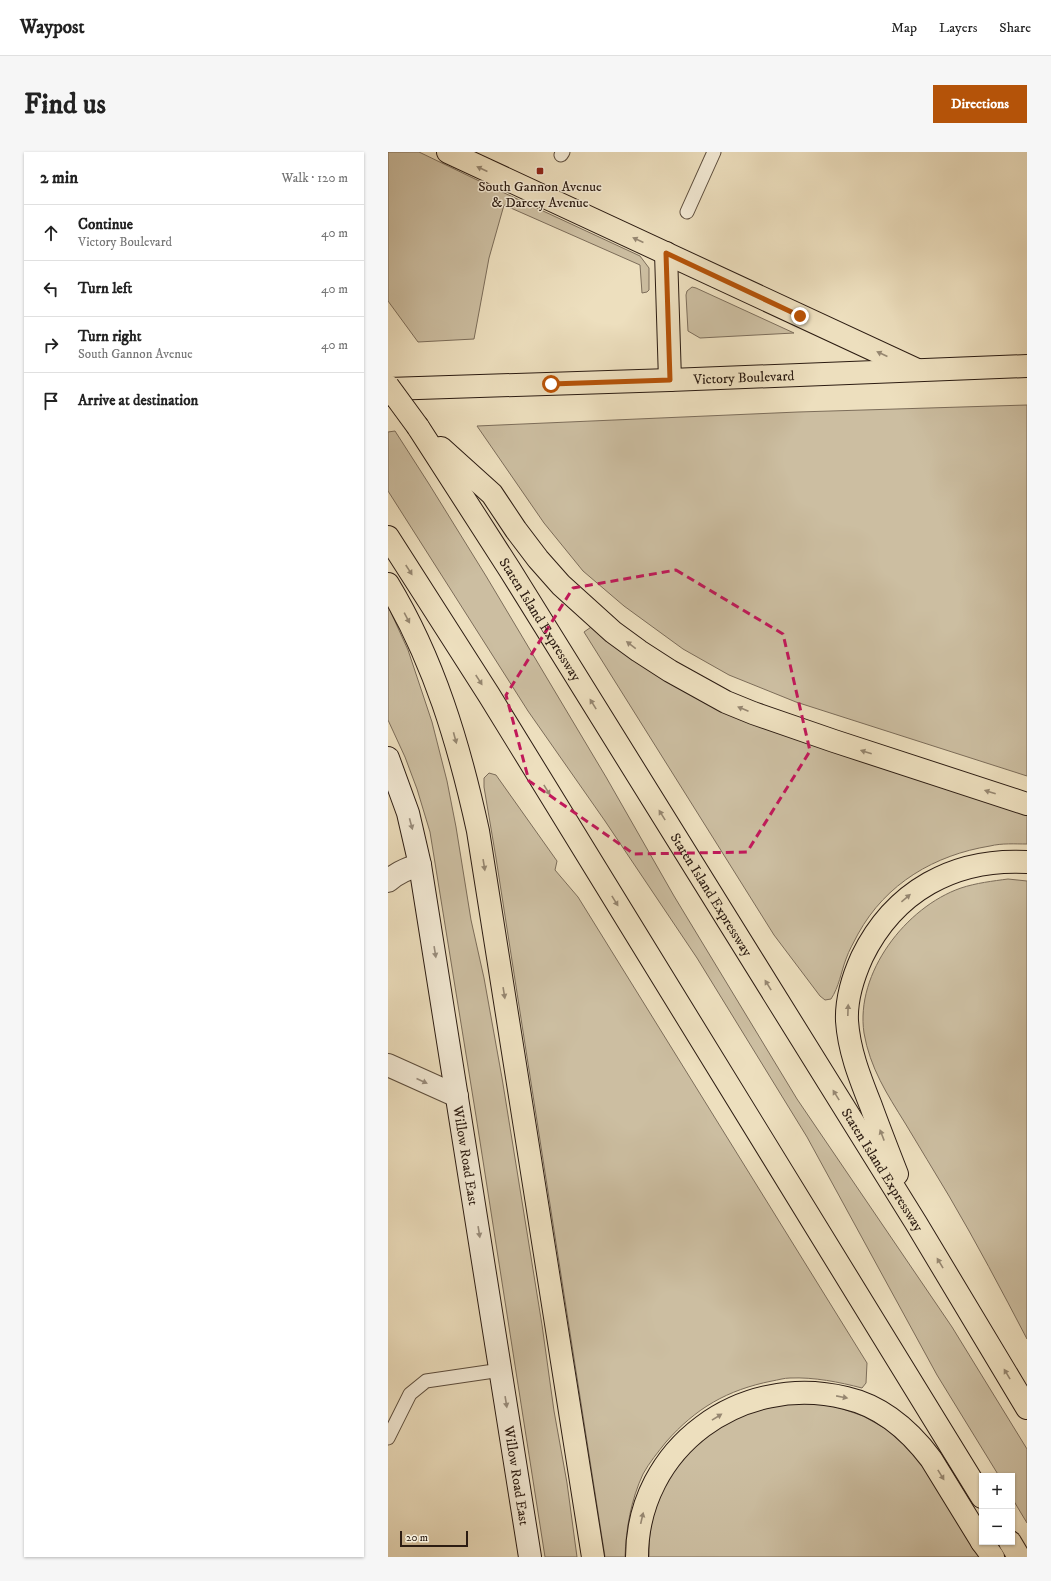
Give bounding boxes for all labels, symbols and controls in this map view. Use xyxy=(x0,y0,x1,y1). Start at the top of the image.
text: Waypost xyxy=(20,16,84,39)
text: Map xyxy=(891,19,917,37)
text: Layers xyxy=(939,19,977,37)
text: Share xyxy=(999,19,1031,37)
button: Directions xyxy=(933,85,1027,123)
text: Find us xyxy=(24,87,106,122)
one-way arrow xyxy=(476,166,488,172)
marker: South Gannon Avenue & Darcey Avenue xyxy=(535,166,545,176)
text: 2 min xyxy=(40,167,78,189)
text: Walk · 120 m xyxy=(282,170,348,186)
place label: South Gannon Avenue & Darcey Avenue xyxy=(478,178,602,212)
text: Continue xyxy=(78,215,133,234)
icon: ahead xyxy=(40,222,62,244)
text: 40 m xyxy=(321,225,348,241)
text: Victory Boulevard xyxy=(78,234,172,250)
one-way arrow xyxy=(633,237,644,243)
icon: left xyxy=(40,278,62,300)
text: Turn left xyxy=(78,279,132,298)
text: 40 m xyxy=(321,281,348,297)
route end xyxy=(791,307,809,325)
text: Turn right xyxy=(78,327,141,346)
icon: right xyxy=(40,334,62,356)
text: 40 m xyxy=(321,337,348,353)
text: South Gannon Avenue xyxy=(78,346,193,362)
one-way arrow xyxy=(877,351,888,357)
street label: Victory Boulevard xyxy=(692,367,795,389)
route start xyxy=(542,375,560,393)
icon: arrive xyxy=(40,390,62,412)
text: Arrive at destination xyxy=(78,391,198,410)
street label: Staten Island Expressway xyxy=(495,555,585,685)
one-way arrow xyxy=(405,565,413,575)
one-way arrow xyxy=(404,612,410,623)
one-way arrow xyxy=(625,641,636,649)
one-way arrow xyxy=(475,675,483,685)
one-way arrow xyxy=(590,698,597,710)
one-way arrow xyxy=(737,706,749,712)
one-way arrow xyxy=(452,732,458,744)
one-way arrow xyxy=(860,749,872,755)
one-way arrow xyxy=(544,784,551,796)
one-way arrow xyxy=(984,789,996,795)
one-way arrow xyxy=(658,810,666,820)
one-way arrow xyxy=(409,818,415,830)
street label: Staten Island Expressway xyxy=(666,830,756,960)
one-way arrow xyxy=(481,859,487,871)
one-way arrow xyxy=(901,894,912,903)
one-way arrow xyxy=(612,895,619,907)
one-way arrow xyxy=(432,946,438,958)
one-way arrow xyxy=(764,979,771,991)
one-way arrow xyxy=(501,987,507,999)
one-way arrow xyxy=(844,1004,851,1016)
one-way arrow xyxy=(417,1078,428,1084)
one-way arrow xyxy=(832,1090,840,1100)
street label: Willow Road East xyxy=(448,1104,482,1207)
street label: Staten Island Expressway xyxy=(837,1105,927,1235)
one-way arrow xyxy=(878,1128,884,1140)
one-way arrow xyxy=(476,1226,482,1238)
one-way arrow xyxy=(936,1257,943,1269)
one-way arrow xyxy=(1003,1368,1010,1380)
one-way arrow xyxy=(836,1394,848,1400)
one-way arrow xyxy=(503,1396,509,1408)
one-way arrow xyxy=(711,1413,723,1420)
street label: Willow Road East xyxy=(499,1423,533,1527)
one-way arrow xyxy=(937,1469,944,1481)
map controls xyxy=(979,1473,1015,1545)
button: + xyxy=(979,1473,1015,1509)
button: − xyxy=(979,1509,1015,1545)
one-way arrow xyxy=(640,1512,646,1525)
scale bar xyxy=(400,1529,468,1548)
text: 20 m xyxy=(406,1531,428,1545)

